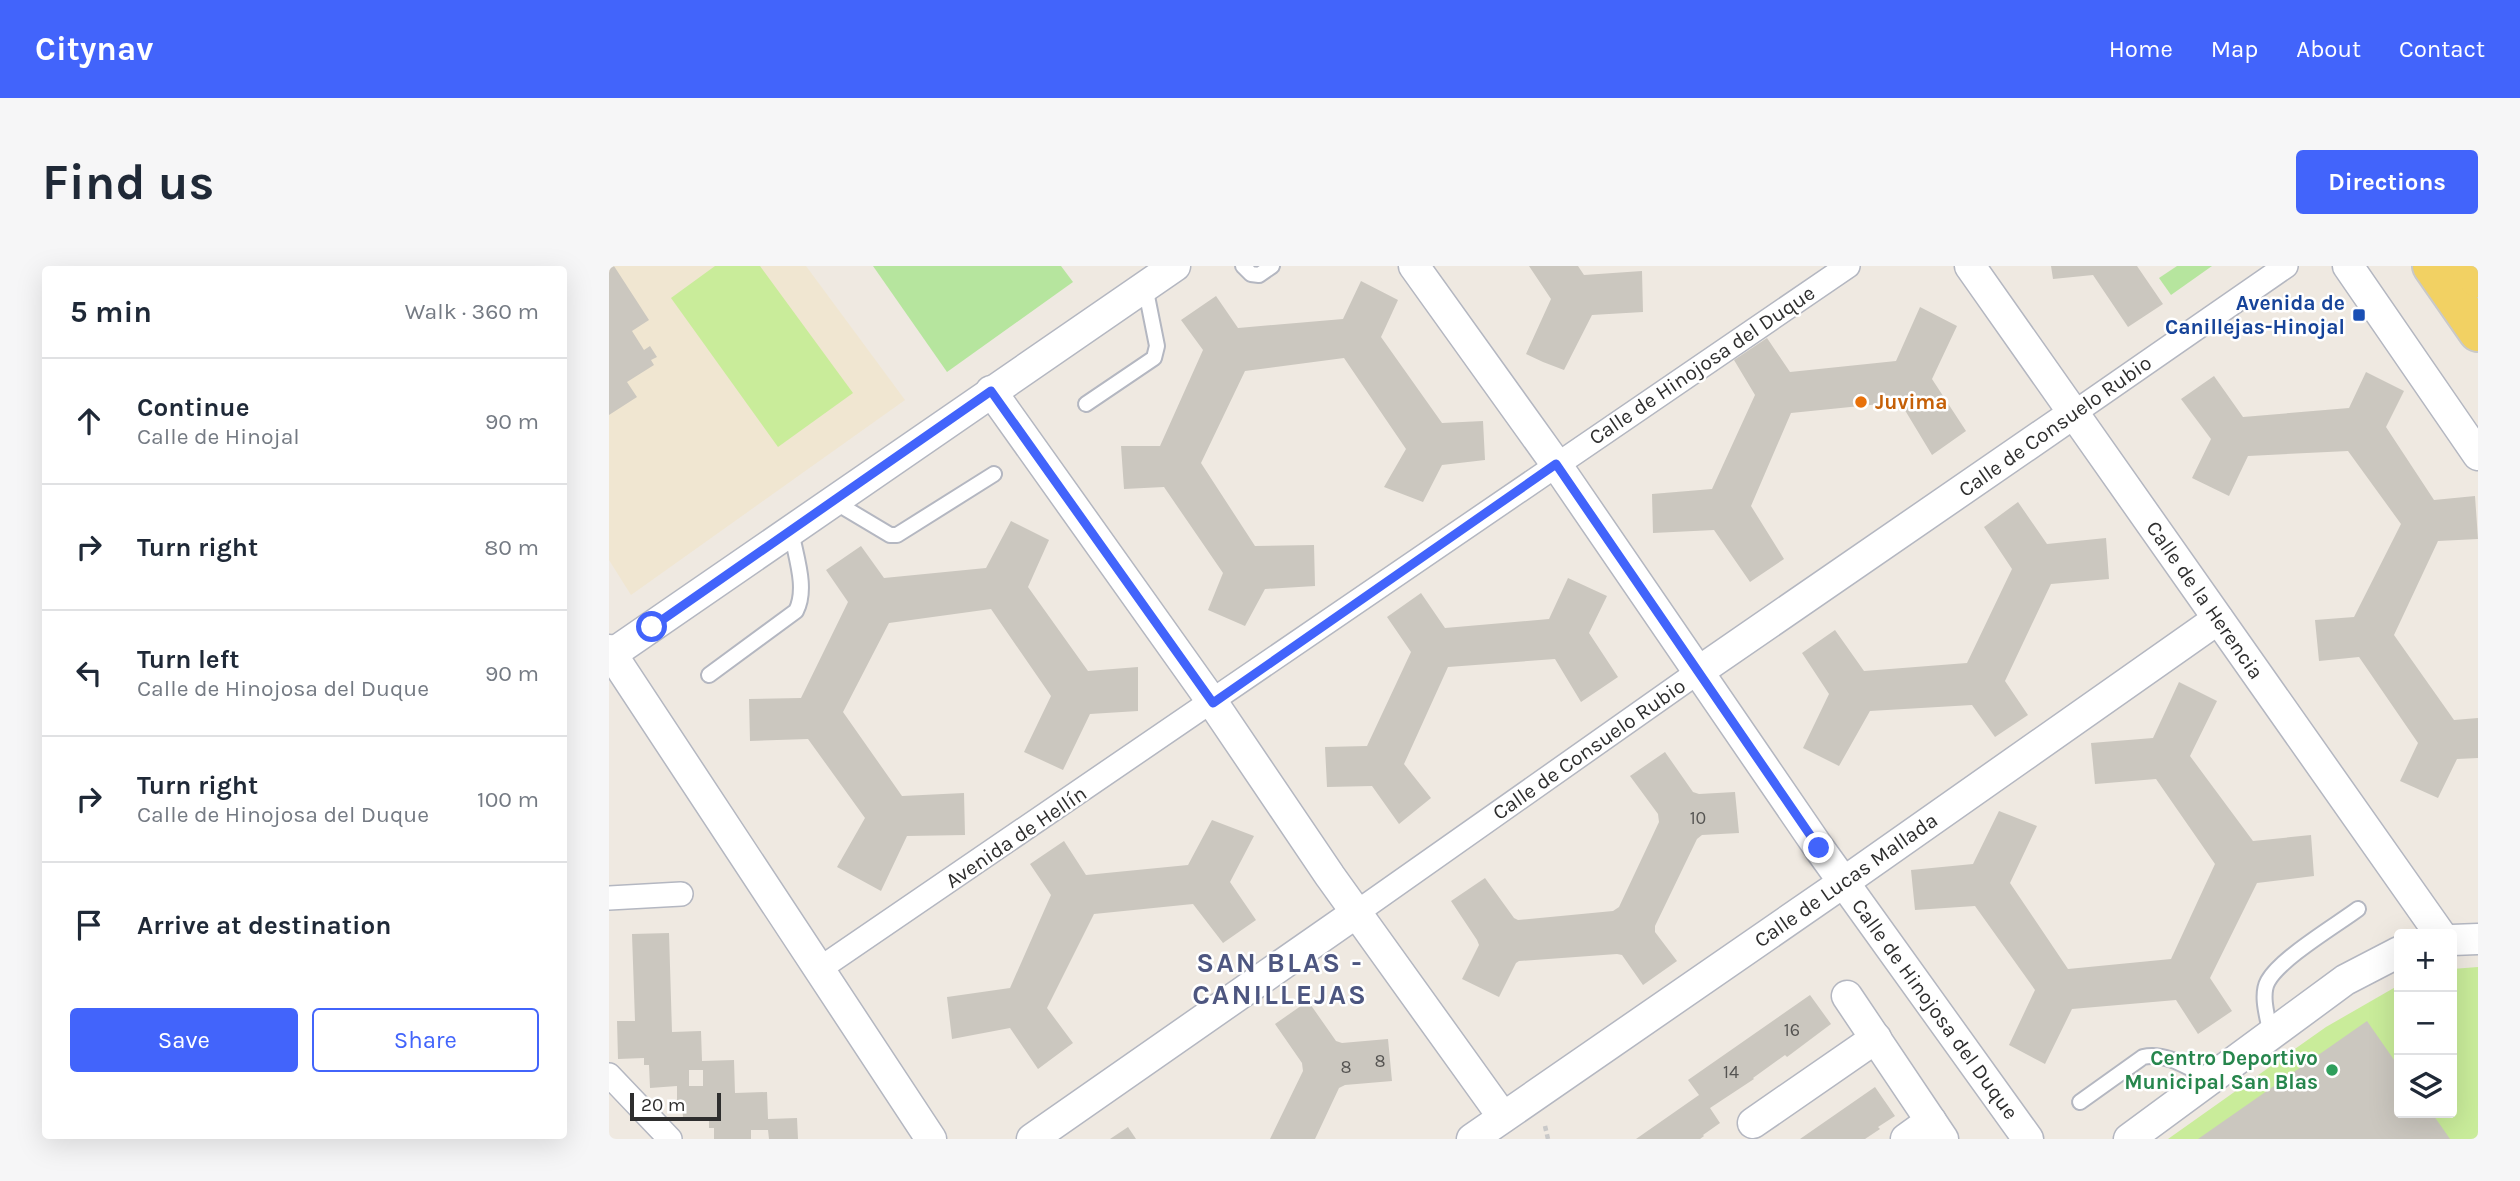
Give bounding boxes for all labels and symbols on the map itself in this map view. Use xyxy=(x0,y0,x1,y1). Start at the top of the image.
street label: Calle de Hinojosa del Duque xyxy=(1585,280,1819,450)
place label: Avenida de Canillejas-Hinojal xyxy=(2165,291,2345,339)
marker: Avenida de Canillejas-Hinojal xyxy=(2351,307,2367,323)
street label: Calle de Consuelo Rubio xyxy=(1954,350,2156,502)
place label: Juvima xyxy=(1875,390,1947,414)
marker: Juvima xyxy=(1853,394,1869,410)
street label: Calle de la Herencia xyxy=(2142,516,2268,684)
route start xyxy=(636,611,667,642)
street label: Calle de Consuelo Rubio xyxy=(1488,673,1690,825)
street label: Avenida de Hellín xyxy=(941,781,1091,893)
house number: 10 xyxy=(1690,807,1706,829)
street label: Calle de Lucas Mallada xyxy=(1750,808,1942,952)
route end xyxy=(1803,832,1834,863)
street label: Calle de Hinojosa del Duque xyxy=(1847,894,2023,1124)
district label: SAN BLAS - CANILLEJAS xyxy=(1192,946,1368,1011)
house number: 16 xyxy=(1784,1019,1800,1041)
place label: Centro Deportivo Municipal San Blas xyxy=(2124,1046,2318,1094)
house number: 8 xyxy=(1374,1050,1386,1072)
house number: 8 xyxy=(1340,1056,1352,1078)
house number: 14 xyxy=(1723,1061,1739,1083)
marker: Centro Deportivo Municipal San Blas xyxy=(2324,1062,2340,1078)
scale bar xyxy=(630,1090,721,1122)

